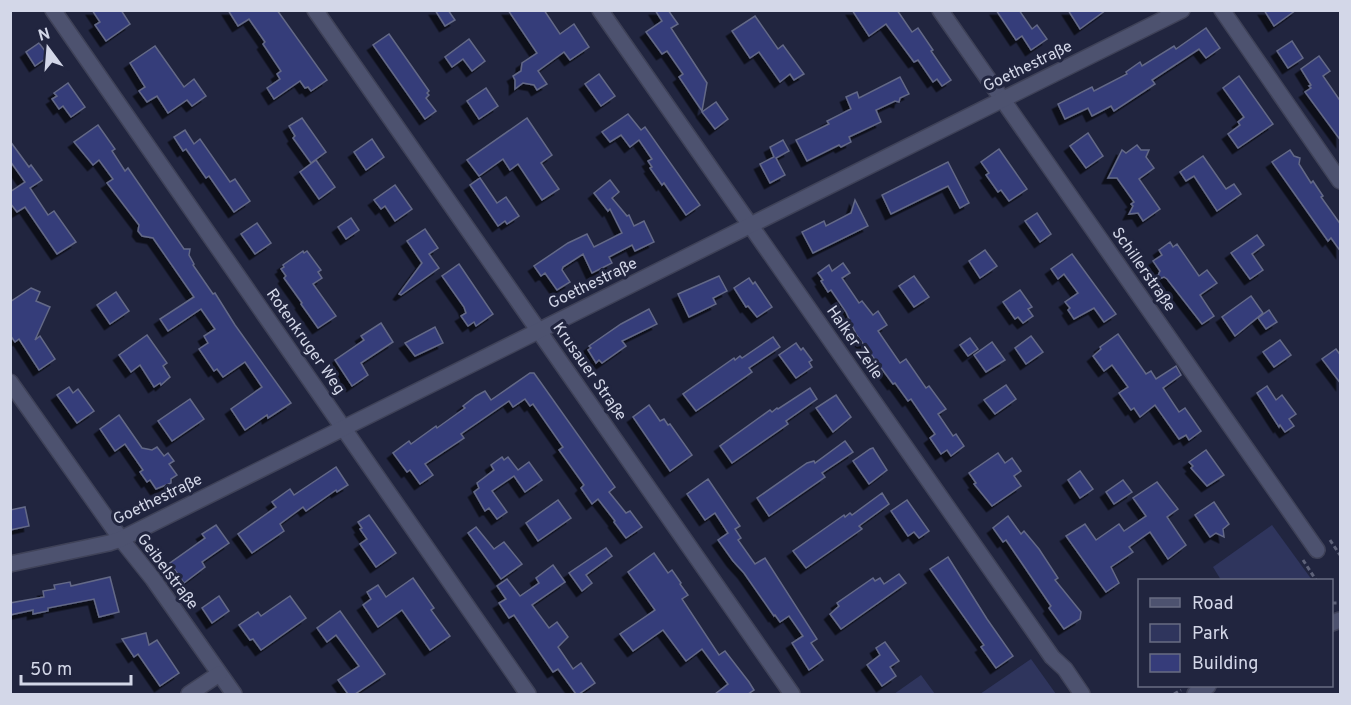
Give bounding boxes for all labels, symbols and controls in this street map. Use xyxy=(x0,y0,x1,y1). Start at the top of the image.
north arrow xyxy=(18,18,78,78)
text: N xyxy=(36,24,53,47)
street label: Goethestraße xyxy=(980,37,1076,97)
street label: Schillerstraße xyxy=(1107,224,1179,316)
street label: Goethestraße xyxy=(545,254,641,314)
street label: Rotenkruger Weg xyxy=(261,285,349,399)
street label: Halker Zeile xyxy=(821,302,887,384)
street label: Krusauer Straße xyxy=(548,319,630,425)
street label: Goethestraße xyxy=(110,470,206,530)
street label: Geibelstraße xyxy=(132,530,202,614)
legend xyxy=(1138,579,1333,687)
text: Road xyxy=(1192,593,1234,616)
text: Park xyxy=(1192,623,1229,646)
scale bar xyxy=(21,648,130,686)
text: Building xyxy=(1192,653,1258,676)
text: 50 m xyxy=(30,659,72,682)

